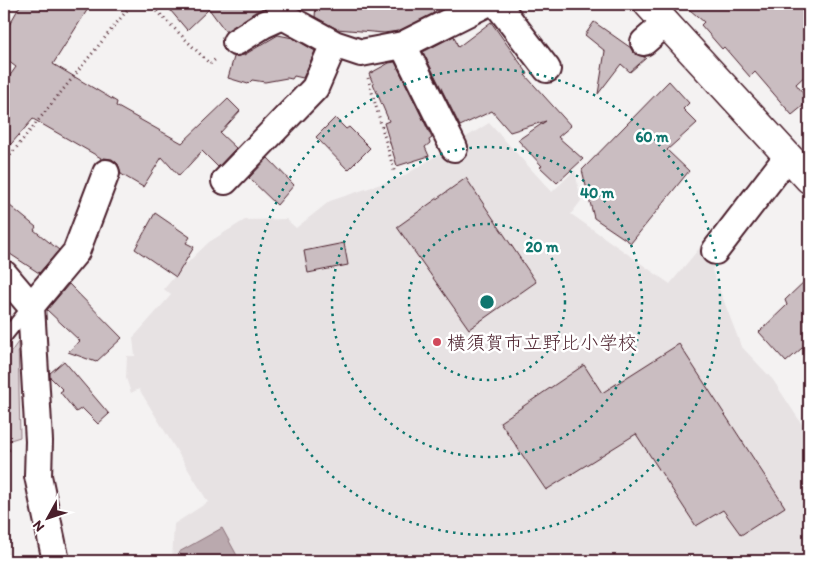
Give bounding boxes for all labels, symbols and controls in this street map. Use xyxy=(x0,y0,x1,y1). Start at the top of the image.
text: 60 m xyxy=(635,128,669,146)
text: 40 m xyxy=(580,184,615,202)
text: 20 m xyxy=(525,238,559,256)
centre of rings xyxy=(478,293,496,311)
place label: 横須賀市立野比小学校 xyxy=(447,331,637,354)
marker: 横須賀市立野比小学校 xyxy=(431,336,443,348)
north arrow xyxy=(22,492,72,542)
text: N xyxy=(29,517,48,535)

